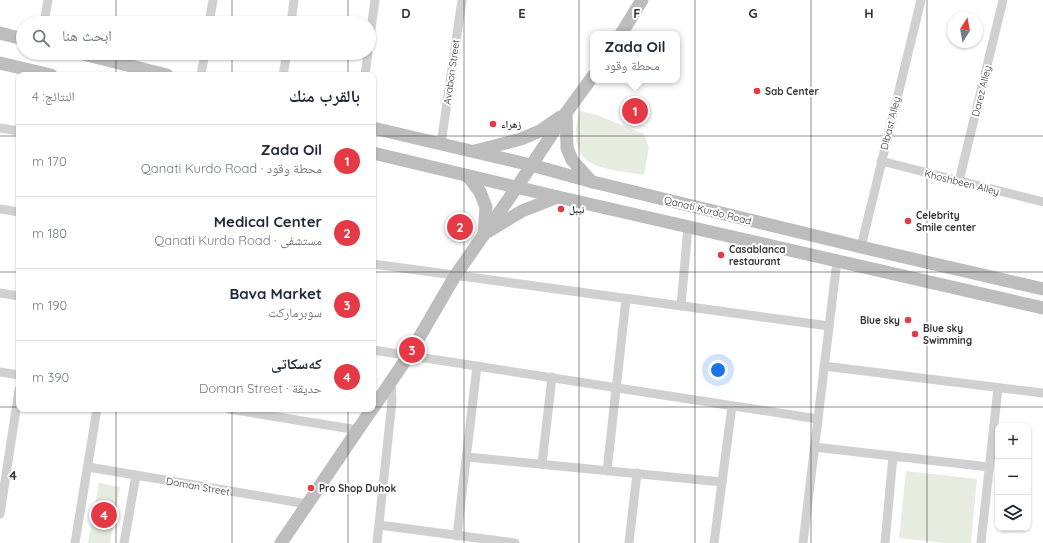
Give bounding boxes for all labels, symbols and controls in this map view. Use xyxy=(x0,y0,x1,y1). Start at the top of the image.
text: D xyxy=(401,5,411,21)
text: E xyxy=(518,5,526,21)
text: F xyxy=(633,5,641,21)
text: G xyxy=(748,5,758,21)
text: H xyxy=(864,5,874,21)
north arrow xyxy=(947,12,983,48)
search box xyxy=(16,16,376,60)
text: ابحث هنا xyxy=(62,26,112,45)
icon: search xyxy=(30,27,52,49)
popup xyxy=(590,31,680,83)
text: Zada Oil xyxy=(604,37,666,56)
street label: Avabon Street xyxy=(441,38,463,105)
text: محطة وقود xyxy=(604,57,660,73)
street label: Darez Alley xyxy=(969,64,994,118)
text: بالقرب منك xyxy=(289,85,360,106)
place label: Sab Center xyxy=(765,85,819,98)
marker: Sab Center xyxy=(752,86,762,96)
text: النتائج: 4 xyxy=(32,88,75,104)
street label: Dlbast Alley xyxy=(878,95,903,151)
pin: 1 xyxy=(622,96,648,126)
place label: زهراء xyxy=(501,118,521,131)
marker: زهراء xyxy=(488,119,498,129)
text: Zada Oil xyxy=(261,140,322,159)
text: 170 m xyxy=(32,153,67,169)
text: 1 xyxy=(344,153,350,169)
text: محطة وقود · Qanati Kurdo Road xyxy=(141,160,322,176)
street label: Khoshbeen Alley xyxy=(923,167,1001,198)
street label: Qanati Kurdo Road xyxy=(663,193,753,228)
place label: نيبل xyxy=(569,203,585,216)
marker: نيبل xyxy=(556,204,566,214)
place label: Celebrity Smile center xyxy=(916,209,977,234)
text: Medical Center xyxy=(214,212,322,231)
pin: 2 xyxy=(447,212,473,242)
marker: Celebrity Smile center xyxy=(903,216,913,226)
text: 180 m xyxy=(32,225,67,241)
text: 2 xyxy=(343,225,351,241)
text: مستشفى · Qanati Kurdo Road xyxy=(154,232,322,248)
place label: Casablanca restaurant xyxy=(729,243,785,268)
marker: Casablanca restaurant xyxy=(716,250,726,260)
text: Bava Market xyxy=(230,284,322,303)
text: 190 m xyxy=(32,297,67,313)
text: 3 xyxy=(344,297,351,313)
text: سوبرماركت xyxy=(268,304,322,320)
place label: Blue sky xyxy=(860,314,900,327)
marker: Blue sky xyxy=(903,315,913,325)
place label: Blue sky Swimming xyxy=(923,322,972,347)
marker: Blue sky Swimming xyxy=(910,329,920,339)
pin: 3 xyxy=(399,335,425,365)
text: کەسکاتی xyxy=(271,354,322,373)
your location xyxy=(708,360,728,380)
text: 390 m xyxy=(32,369,69,385)
text: 4 xyxy=(343,369,351,385)
text: حديقة · Doman Street xyxy=(199,380,322,396)
map controls xyxy=(995,423,1031,531)
button: + xyxy=(995,423,1031,459)
button: − xyxy=(995,459,1031,495)
text: 4 xyxy=(9,467,17,483)
street label: Doman Street xyxy=(165,475,231,499)
place label: Pro Shop Duhok xyxy=(319,482,396,495)
marker: Pro Shop Duhok xyxy=(306,483,316,493)
button: layers xyxy=(995,495,1031,531)
pin: 4 xyxy=(91,500,117,530)

